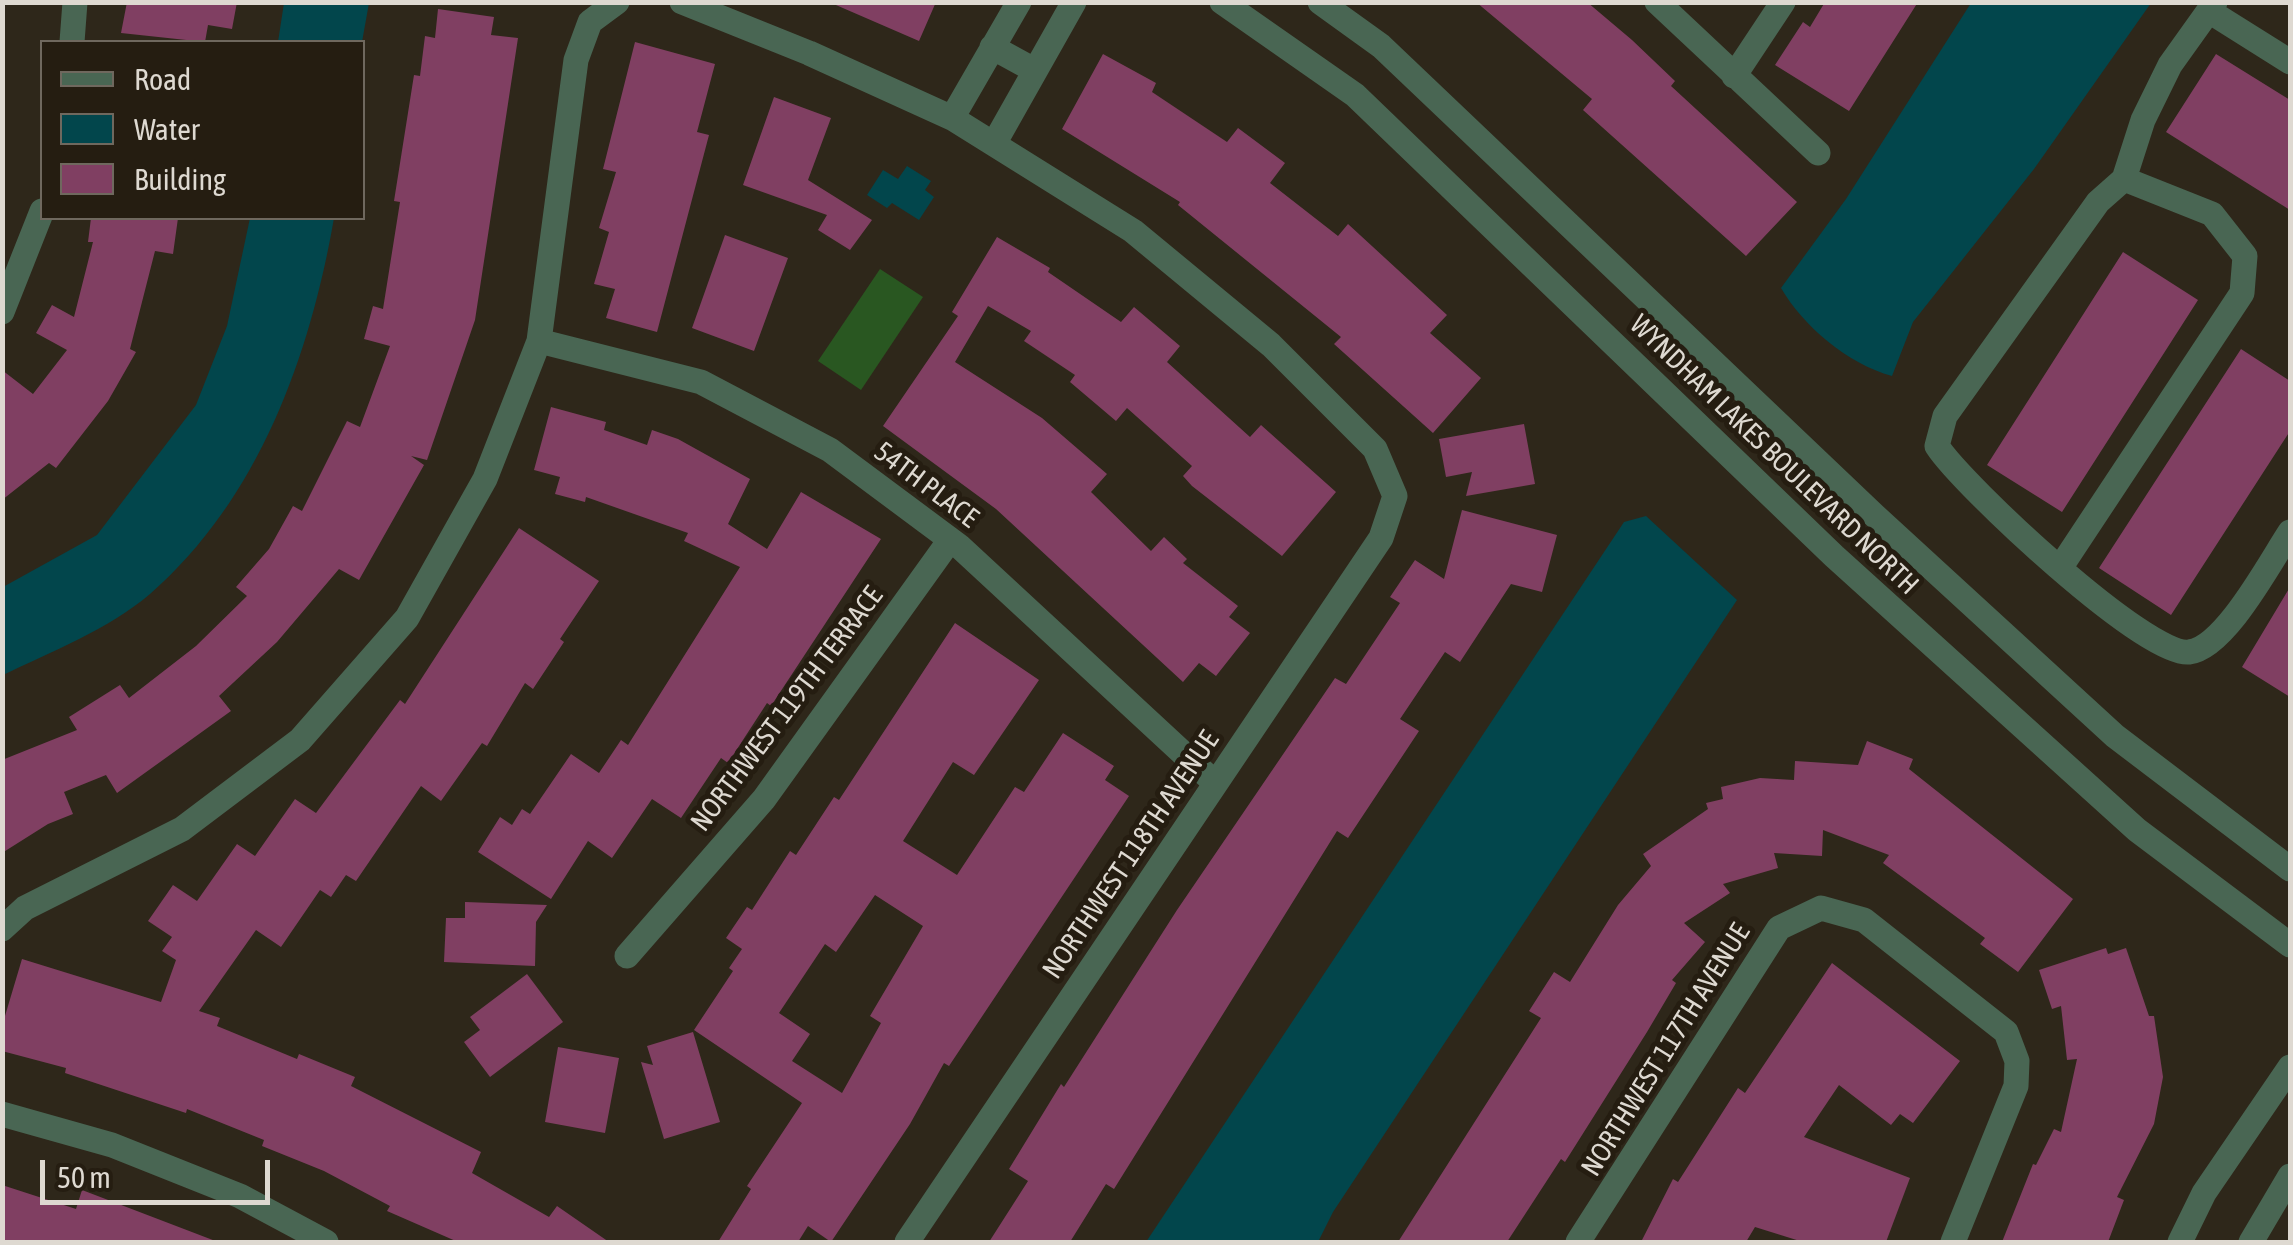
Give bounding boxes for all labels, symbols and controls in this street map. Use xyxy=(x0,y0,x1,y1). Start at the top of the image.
legend xyxy=(40,40,365,220)
text: Road xyxy=(134,62,191,96)
text: Water xyxy=(134,112,200,146)
text: Building xyxy=(134,162,226,196)
street label: WYNDHAM LAKES BOULEVARD NORTH xyxy=(1623,308,1925,602)
street label: 54TH PLACE xyxy=(867,435,985,535)
street label: NORTHWEST 119TH TERRACE xyxy=(684,580,890,838)
street label: NORTHWEST 118TH AVENUE xyxy=(1036,725,1226,985)
street label: NORTHWEST 117TH AVENUE xyxy=(1575,918,1757,1182)
scale bar xyxy=(45,1140,275,1202)
text: 50 m xyxy=(57,1160,111,1194)

